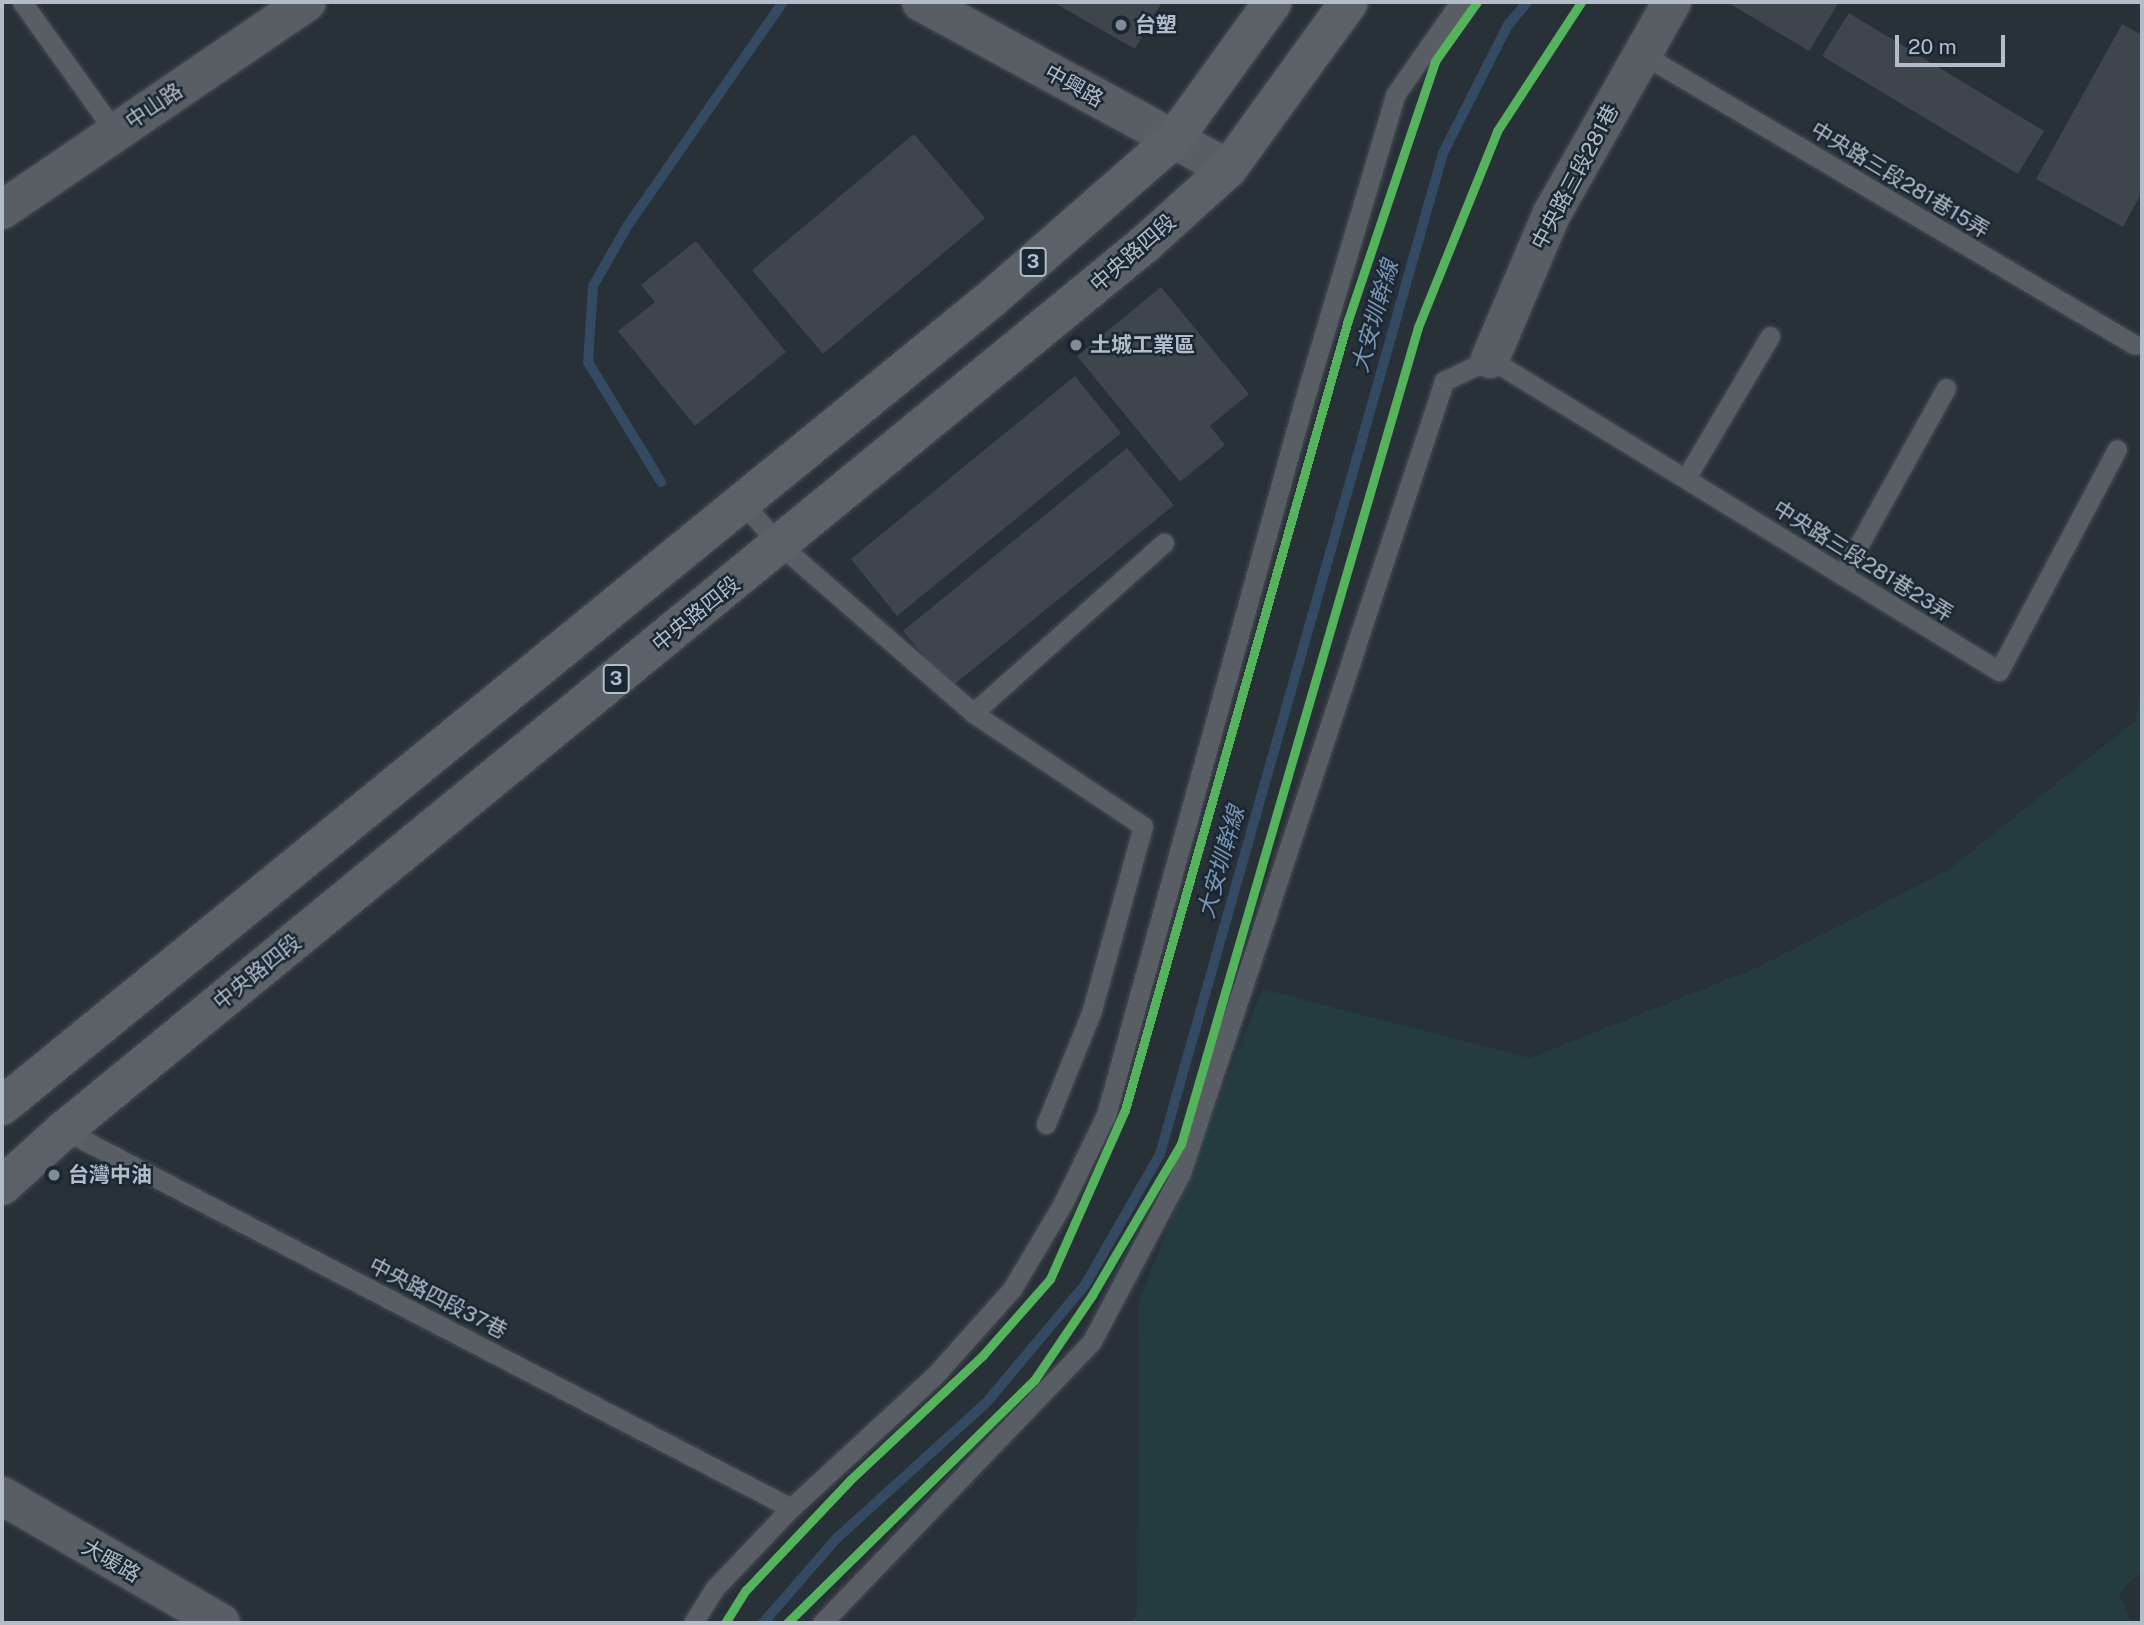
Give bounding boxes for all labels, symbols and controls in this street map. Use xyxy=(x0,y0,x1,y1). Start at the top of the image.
place label: 台塑 xyxy=(1135,12,1177,38)
marker: 台塑 xyxy=(1113,17,1129,33)
scale bar xyxy=(1899,21,2009,65)
text: 20 m xyxy=(1908,34,1957,59)
street label: 中興路 xyxy=(1040,60,1108,112)
street label: 中山路 xyxy=(121,78,187,134)
street label: 中央路三段281巷 xyxy=(1526,100,1624,254)
street label: 中央路三段281巷15弄 xyxy=(1806,117,1994,243)
street label: 中央路四段 xyxy=(1085,209,1181,297)
road number: 3 xyxy=(1019,246,1047,278)
water label: 大安圳幹線 xyxy=(1346,257,1404,375)
place label: 土城工業區 xyxy=(1090,332,1195,358)
marker: 土城工業區 xyxy=(1068,337,1084,353)
street label: 中央路三段281巷23弄 xyxy=(1768,495,1958,627)
street label: 中央路四段 xyxy=(647,571,745,657)
road number: 3 xyxy=(602,664,630,694)
water label: 大安圳幹線 xyxy=(1192,803,1250,921)
street label: 中央路四段 xyxy=(208,929,306,1015)
place label: 台灣中油 xyxy=(68,1162,152,1188)
marker: 台灣中油 xyxy=(46,1167,62,1183)
street label: 中央路四段37巷 xyxy=(365,1252,511,1344)
street label: 大暖路 xyxy=(77,1534,145,1588)

